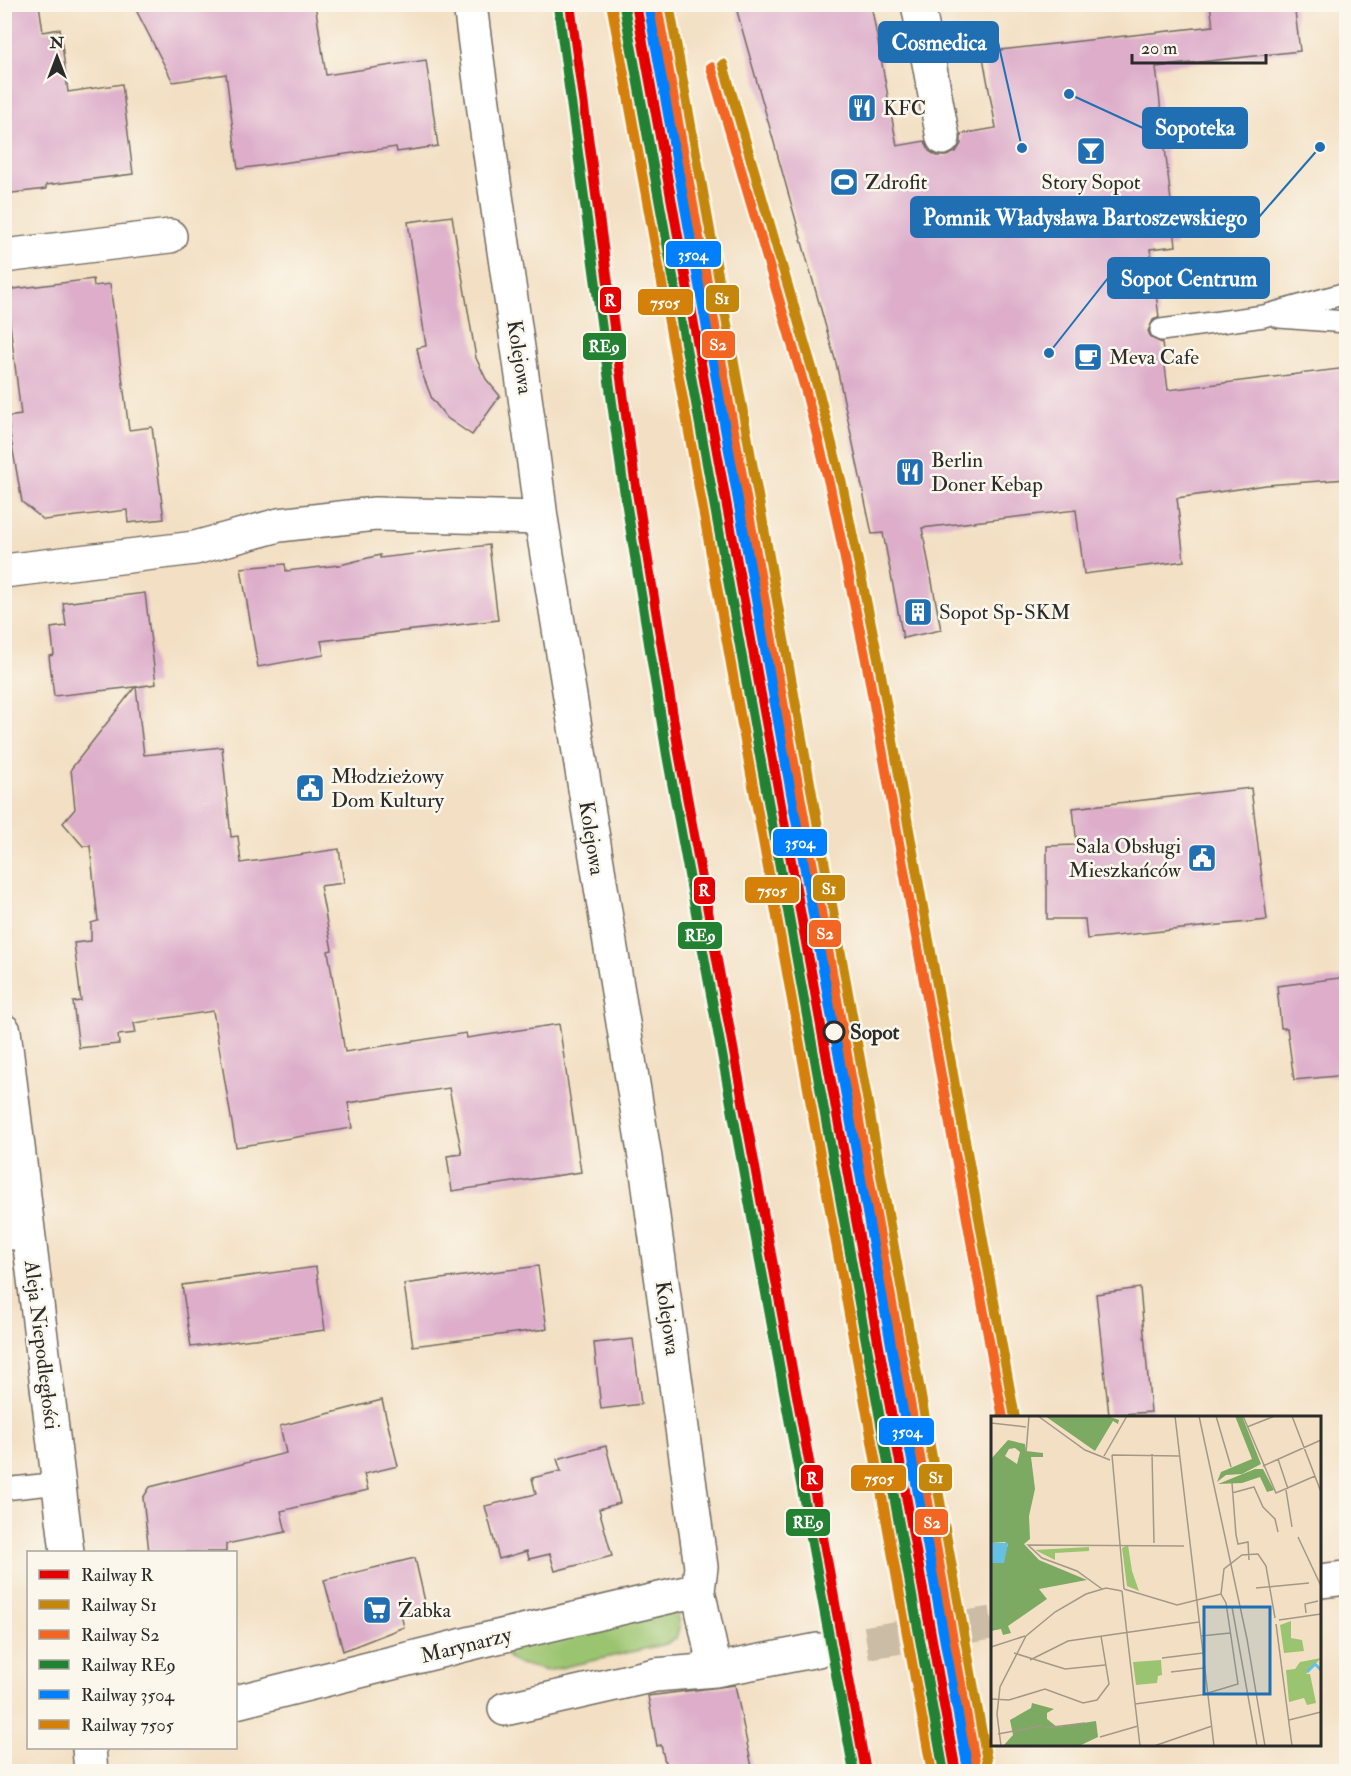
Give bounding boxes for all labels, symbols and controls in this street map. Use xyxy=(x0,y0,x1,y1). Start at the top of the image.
callout: Cosmedica xyxy=(879,22,998,62)
north arrow xyxy=(27,27,87,87)
scale bar xyxy=(1132,27,1266,65)
text: Cosmedica xyxy=(892,29,987,57)
text: N xyxy=(49,33,65,53)
text: 20 m xyxy=(1141,37,1177,60)
restaurant icon: KFC xyxy=(846,92,878,124)
place label: KFC xyxy=(883,95,926,122)
callout: Sopoteka xyxy=(1143,108,1247,148)
text: Sopoteka xyxy=(1155,114,1236,143)
bar icon: Story Sopot xyxy=(1075,135,1107,167)
sports icon: Zdrofit xyxy=(828,166,860,198)
place label: Zdrofit xyxy=(865,169,928,196)
place label: Story Sopot xyxy=(1041,169,1141,196)
callout: Pomnik Władysława Bartoszewskiego xyxy=(911,197,1259,237)
text: Pomnik Władysława Bartoszewskiego xyxy=(923,204,1247,233)
line badge: 3504 xyxy=(665,240,722,268)
text: 3504 xyxy=(678,245,709,265)
callout: Sopot Centrum xyxy=(1108,258,1269,298)
text: Sopot Centrum xyxy=(1121,265,1258,294)
line badge: S1 xyxy=(705,284,740,313)
line badge: R xyxy=(599,286,622,314)
line badge: 7505 xyxy=(637,288,694,316)
text: S1 xyxy=(715,289,730,309)
text: R xyxy=(604,291,617,311)
text: 7505 xyxy=(650,293,681,313)
street label: Kolejowa xyxy=(500,318,539,396)
line badge: S2 xyxy=(701,330,736,359)
line badge: RE9 xyxy=(582,332,627,361)
text: S2 xyxy=(709,335,727,355)
text: RE9 xyxy=(588,337,620,357)
cafe icon: Meva Cafe xyxy=(1072,341,1104,373)
place label: Meva Cafe xyxy=(1109,344,1199,371)
place label: Berlin Doner Kebap xyxy=(931,447,1043,498)
restaurant icon: Berlin Doner Kebap xyxy=(894,456,926,488)
building icon: Sopot Sp-SKM xyxy=(902,596,934,628)
place label: Sopot Sp-SKM xyxy=(939,599,1071,626)
place label: Młodzieżowy Dom Kultury xyxy=(331,763,445,814)
public building icon: Młodzieżowy Dom Kultury xyxy=(294,772,326,804)
street label: Kolejowa xyxy=(572,799,611,877)
line badge: 3504 xyxy=(772,828,828,857)
text: 3504 xyxy=(785,833,816,853)
place label: Sala Obsługi Mieszkańców xyxy=(1068,833,1182,884)
public building icon: Sala Obsługi Mieszkańców xyxy=(1186,842,1218,874)
line badge: S1 xyxy=(812,874,846,902)
line badge: R xyxy=(693,876,716,905)
line badge: 7505 xyxy=(744,876,800,904)
text: S1 xyxy=(822,879,837,899)
text: R xyxy=(698,881,711,901)
text: 7505 xyxy=(757,881,788,901)
line badge: S2 xyxy=(808,919,842,948)
line badge: RE9 xyxy=(677,921,723,950)
text: S2 xyxy=(816,924,834,944)
text: RE9 xyxy=(684,926,716,946)
place label: Sopot xyxy=(850,1019,900,1046)
marker: Sopot xyxy=(823,1021,845,1043)
street label: Aleja Niepodległości xyxy=(18,1258,65,1432)
street label: Kolejowa xyxy=(649,1279,686,1357)
inset map xyxy=(991,1416,1321,1746)
line badge: 3504 xyxy=(878,1417,935,1446)
text: 3504 xyxy=(892,1422,923,1442)
line badge: S1 xyxy=(918,1463,953,1492)
line badge: R xyxy=(800,1464,824,1492)
line badge: 7505 xyxy=(850,1464,907,1492)
text: S1 xyxy=(929,1468,944,1488)
text: R xyxy=(806,1469,819,1489)
text: 7505 xyxy=(864,1469,895,1489)
line badge: RE9 xyxy=(785,1508,831,1537)
line badge: S2 xyxy=(914,1508,949,1536)
text: RE9 xyxy=(792,1513,824,1533)
text: S2 xyxy=(923,1513,941,1533)
legend xyxy=(27,1551,237,1749)
text: Railway R xyxy=(81,1564,155,1587)
text: Railway S1 xyxy=(81,1594,157,1617)
supermarket icon: Żabka xyxy=(361,1594,393,1626)
place label: Żabka xyxy=(398,1597,451,1624)
street label: Marynarzy xyxy=(418,1621,515,1670)
text: Railway S2 xyxy=(81,1624,160,1647)
text: Railway RE9 xyxy=(81,1654,176,1677)
text: Railway 3504 xyxy=(81,1684,175,1707)
text: Railway 7505 xyxy=(81,1714,174,1737)

